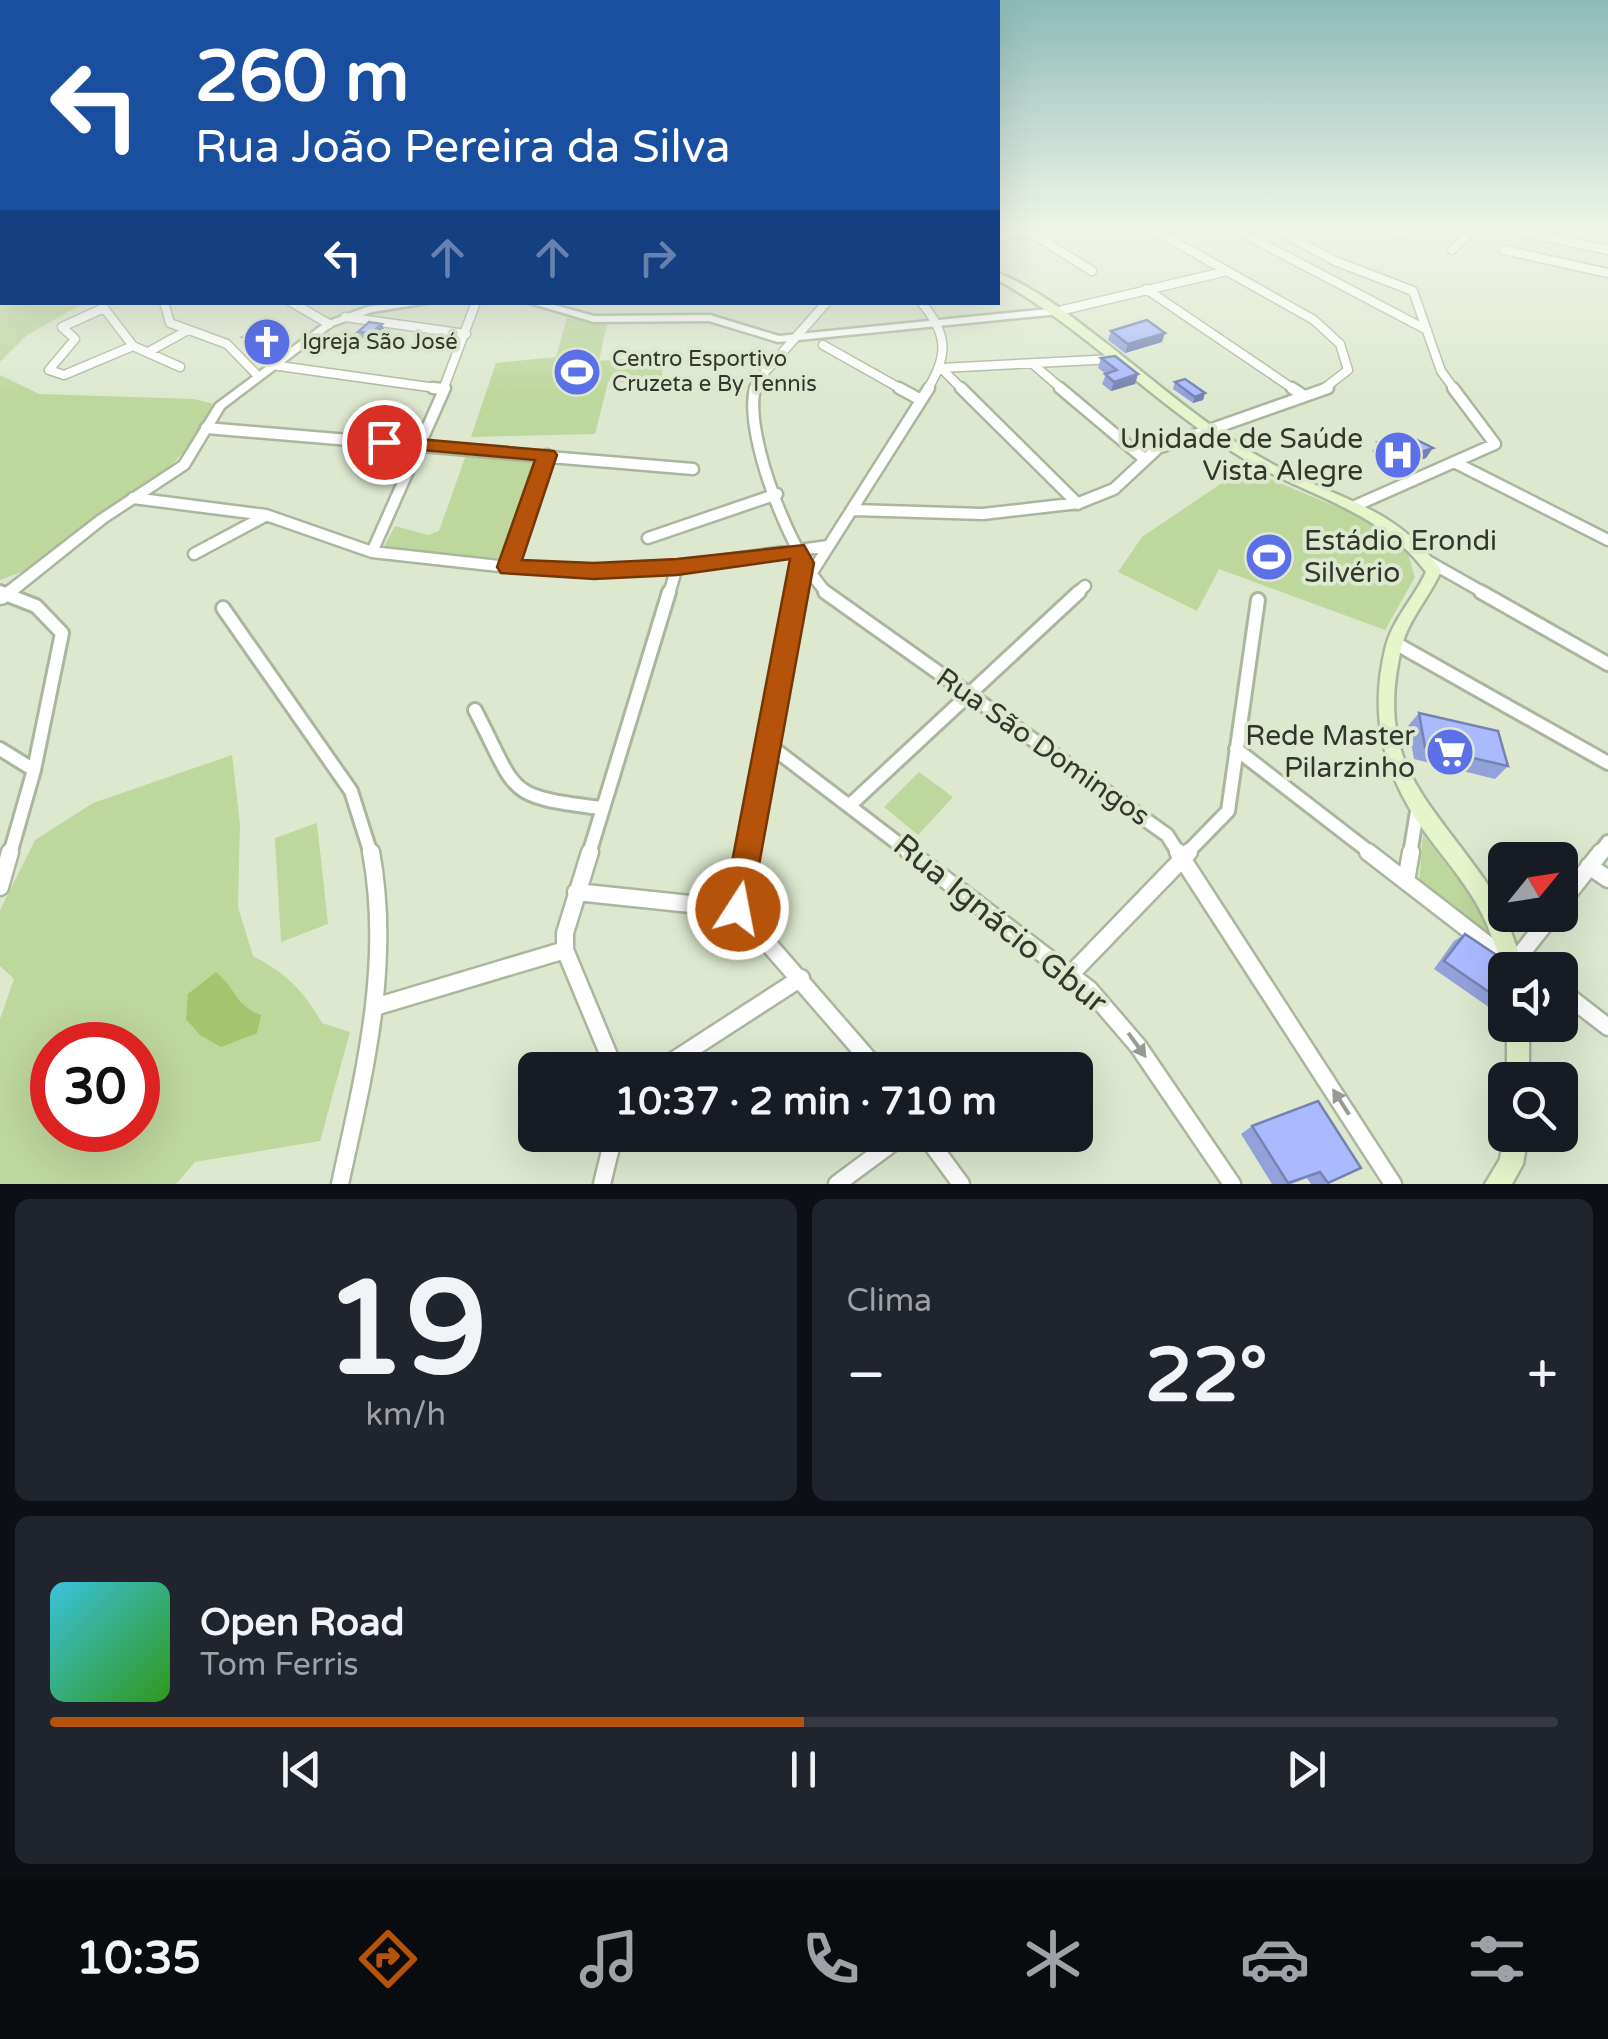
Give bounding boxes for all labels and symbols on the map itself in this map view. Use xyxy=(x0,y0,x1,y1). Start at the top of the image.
church icon: Igreja São José xyxy=(241,316,293,368)
place label: Igreja São José xyxy=(302,329,458,355)
sports icon: Centro Esportivo Cruzeta e By Tennis xyxy=(551,346,603,398)
place label: Centro Esportivo Cruzeta e By Tennis xyxy=(612,346,817,397)
pin xyxy=(342,400,427,485)
place label: Unidade de Saúde Vista Alegre xyxy=(1120,422,1363,488)
hospital icon: Unidade de Saúde Vista Alegre xyxy=(1372,429,1424,481)
place label: Estádio Erondi Silvério xyxy=(1304,524,1497,590)
sports icon: Estádio Erondi Silvério xyxy=(1243,531,1295,583)
street label: Rua São Domingos xyxy=(930,661,1156,833)
place label: Rede Master Pilarzinho xyxy=(1245,719,1415,785)
supermarket icon: Rede Master Pilarzinho xyxy=(1424,726,1476,778)
street label: Rua Ignácio Gbur xyxy=(886,826,1115,1022)
north arrow xyxy=(1488,842,1578,932)
position arrow xyxy=(686,857,790,961)
speed limit sign: 30 xyxy=(30,1022,160,1152)
one-way arrow xyxy=(1127,1032,1146,1058)
one-way arrow xyxy=(1332,1088,1350,1116)

